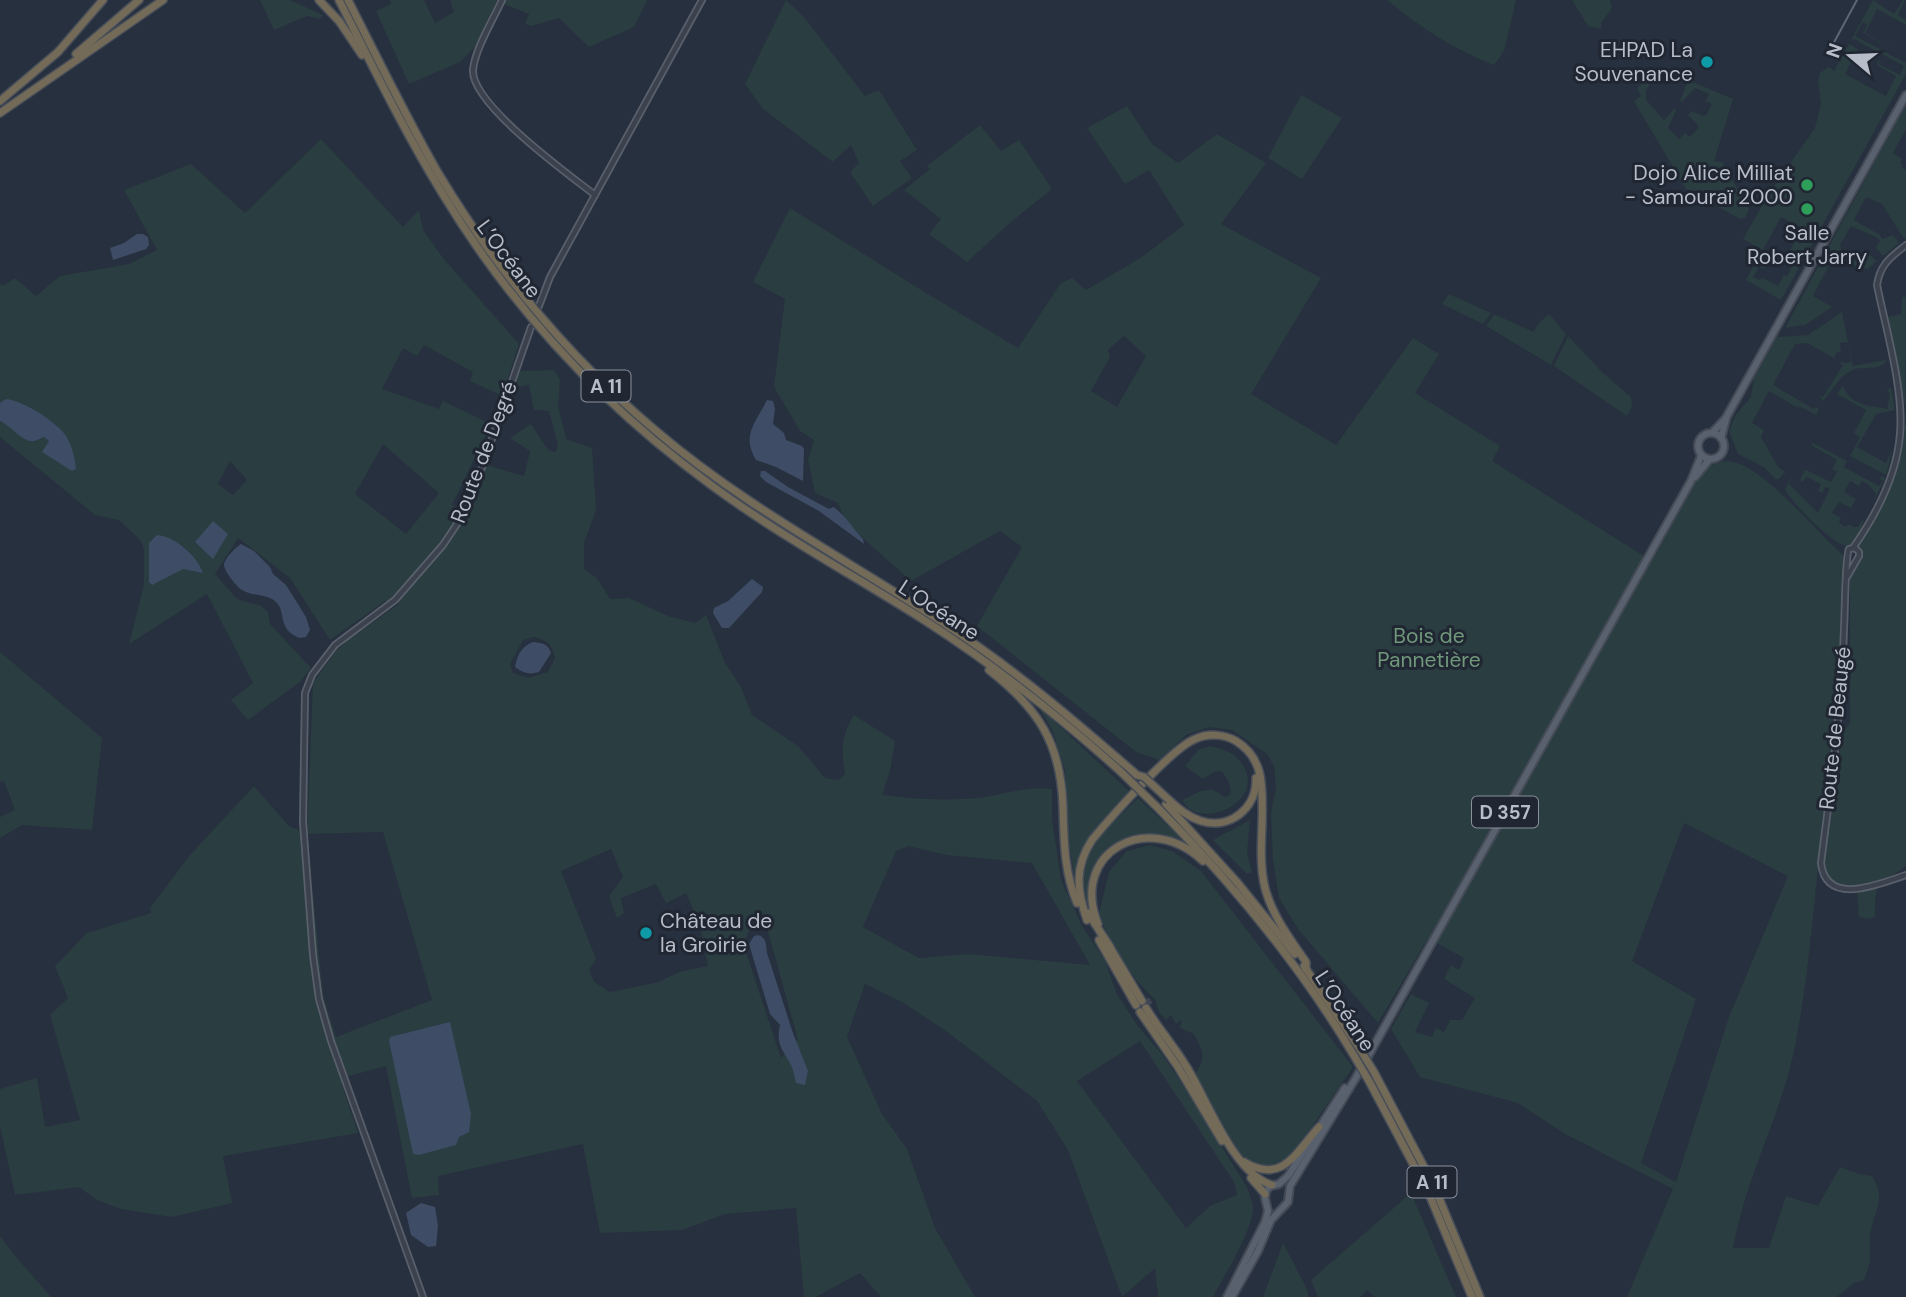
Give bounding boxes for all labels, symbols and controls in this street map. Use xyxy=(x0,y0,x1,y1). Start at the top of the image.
north arrow xyxy=(1815,21,1885,91)
place label: EHPAD La Souvenance xyxy=(1574,36,1693,88)
text: N xyxy=(1820,40,1848,61)
marker: EHPAD La Souvenance xyxy=(1699,54,1715,70)
place label: Dojo Alice Milliat - Samouraï 2000 xyxy=(1625,159,1793,211)
marker: Dojo Alice Milliat - Samouraï 2000 xyxy=(1799,177,1815,193)
marker: Salle Robert Jarry xyxy=(1799,201,1815,217)
street label: L’Océane xyxy=(470,214,548,304)
place label: Salle Robert Jarry xyxy=(1747,219,1867,271)
road number: A 11 xyxy=(582,370,630,402)
street label: Route de Degré xyxy=(444,377,524,527)
street label: L’Océane xyxy=(893,573,985,647)
park label: Bois de Pannetière xyxy=(1377,622,1481,674)
street label: Route de Beaugé xyxy=(1813,645,1857,811)
road number: D 357 xyxy=(1472,796,1538,828)
place label: Château de la Groirie xyxy=(660,907,772,959)
marker: Château de la Groirie xyxy=(638,925,654,941)
street label: L’Océane xyxy=(1308,965,1382,1057)
road number: A 11 xyxy=(1408,1166,1456,1198)

